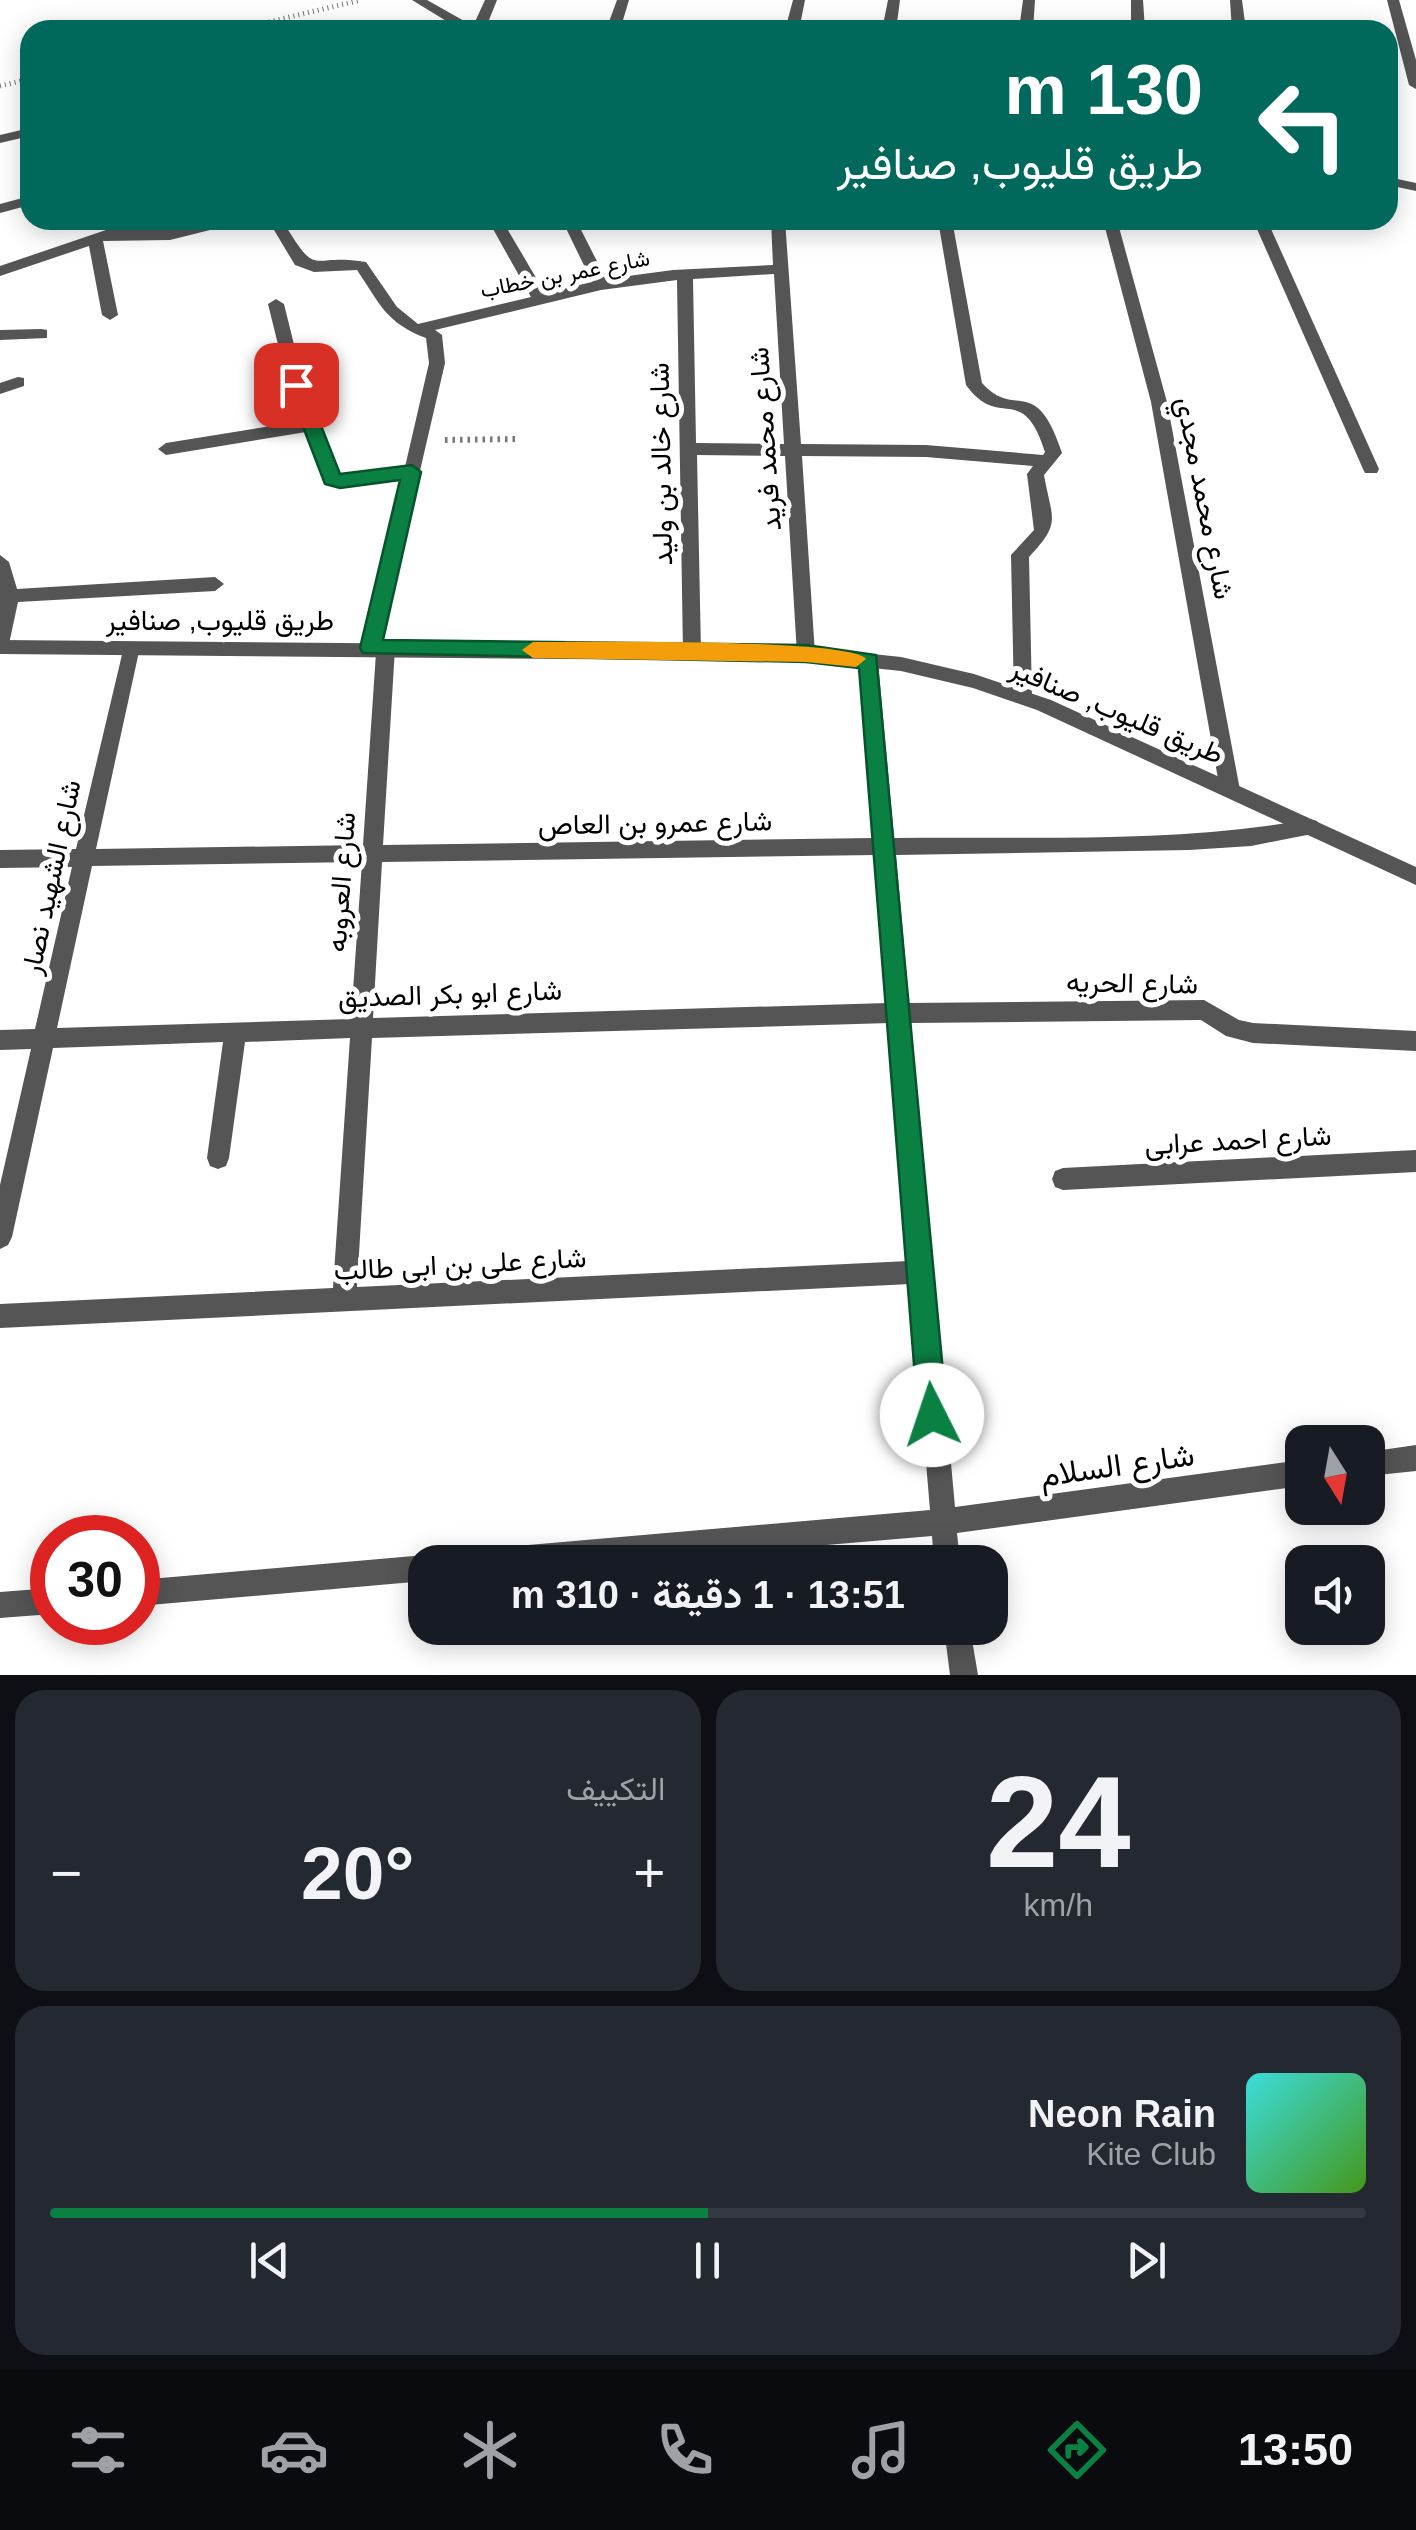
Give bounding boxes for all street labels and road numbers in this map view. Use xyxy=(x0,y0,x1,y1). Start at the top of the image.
street label: شارع عمر بن خطاب xyxy=(478,245,652,305)
street label: شارع محمد فريد xyxy=(743,346,790,532)
street label: شارع خالد بن وليد xyxy=(644,362,681,566)
street label: شارع محمد مجدي xyxy=(1163,394,1240,603)
street label: طريق قليوب, صنافير xyxy=(105,605,334,638)
street label: طريق قليوب, صنافير xyxy=(1004,652,1228,772)
street label: شارع الشهيد نصار xyxy=(15,777,90,979)
street label: شارع عمرو بن العاص xyxy=(538,805,773,844)
street label: شارع العروبه xyxy=(321,811,364,953)
street label: شارع الحريه xyxy=(1066,966,1198,1003)
street label: شارع ابو بكر الصديق xyxy=(337,975,563,1016)
street label: شارع احمد عرابى xyxy=(1144,1120,1332,1163)
street label: شارع على بن ابى طالب xyxy=(333,1242,587,1289)
street label: شارع السلام xyxy=(1038,1436,1197,1498)

